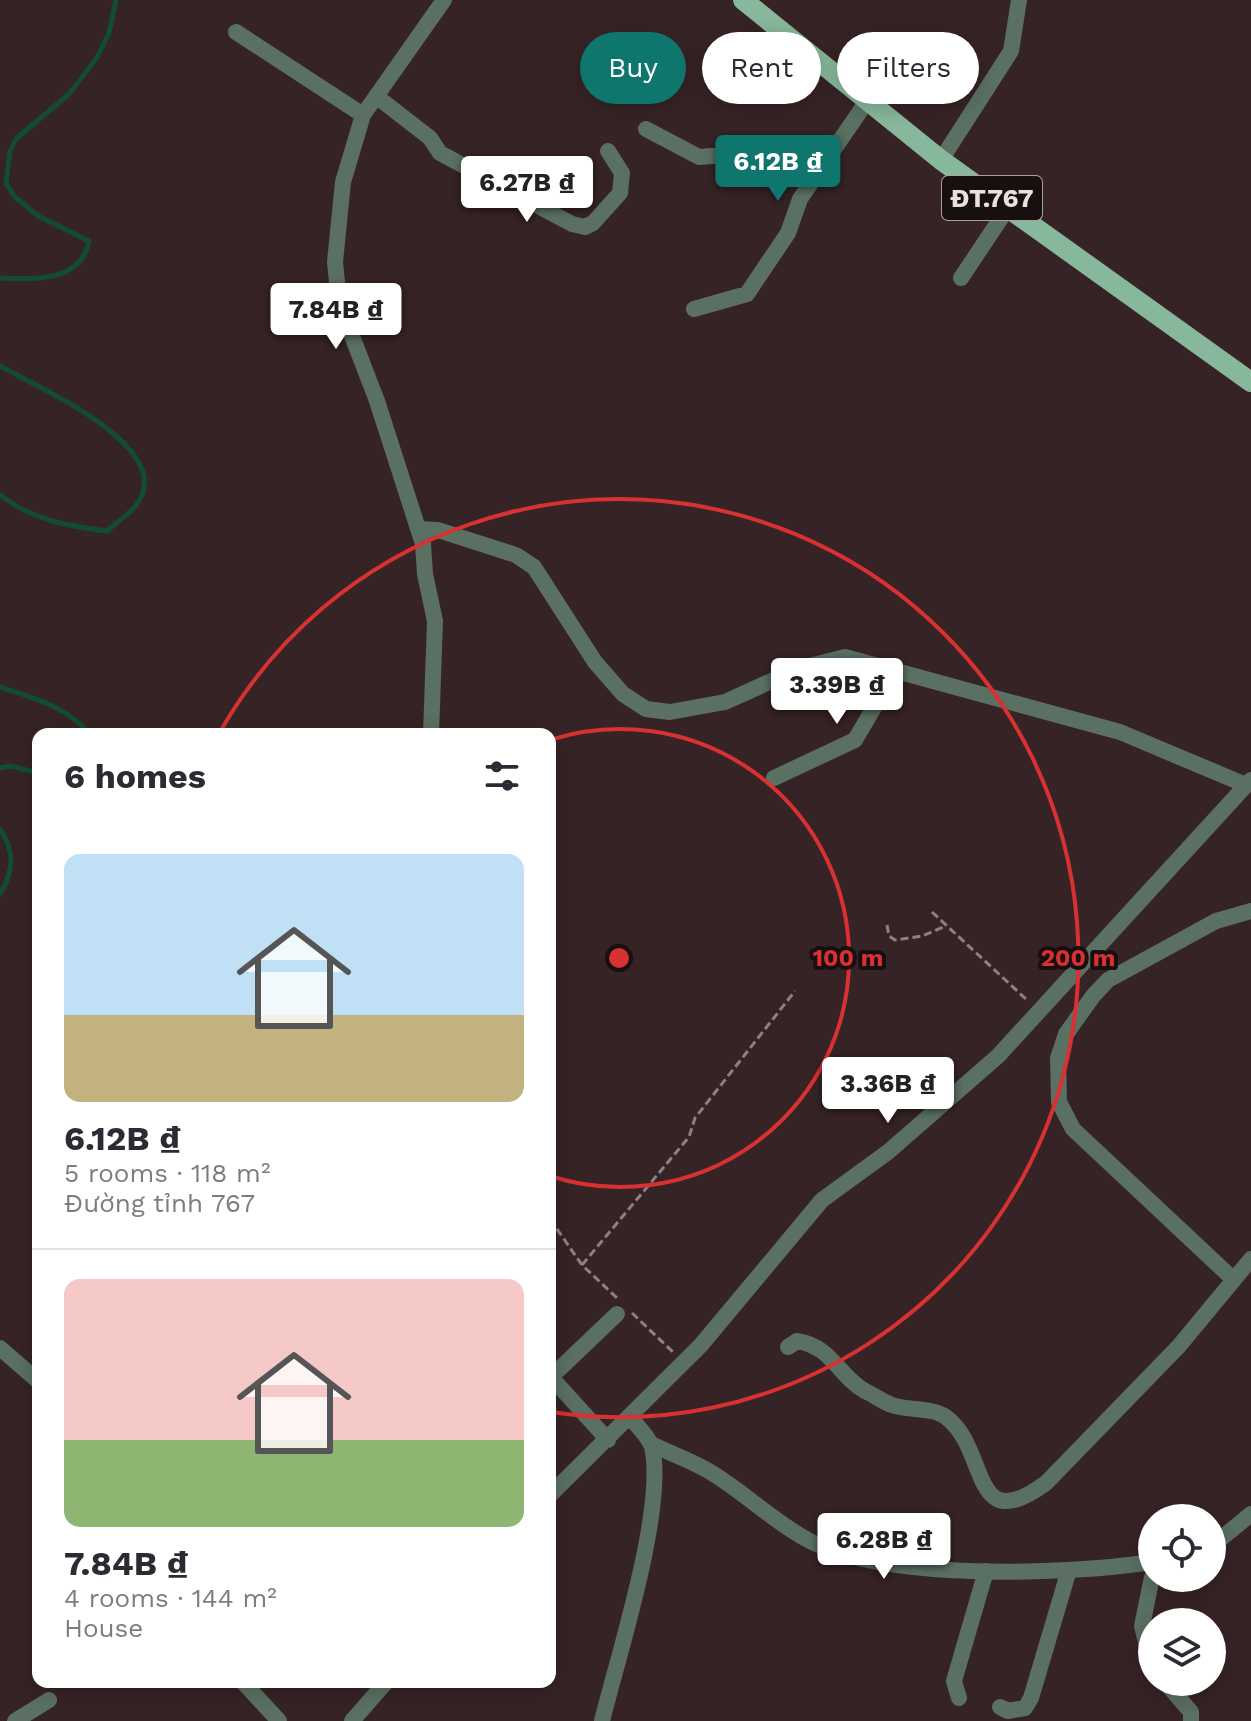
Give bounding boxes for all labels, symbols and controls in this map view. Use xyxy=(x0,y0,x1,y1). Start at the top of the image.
chip: Buy xyxy=(580,32,686,104)
chip: Rent xyxy=(702,32,821,104)
chip: Filters xyxy=(837,32,979,104)
pin: 6.12B ₫ xyxy=(704,135,852,203)
text: 6.12B ₫ xyxy=(733,146,823,176)
pin: 6.27B ₫ xyxy=(453,156,601,224)
text: 6.27B ₫ xyxy=(479,167,575,197)
road number: ĐT.767 xyxy=(942,176,1042,220)
pin: 7.84B ₫ xyxy=(262,283,410,351)
text: 7.84B ₫ xyxy=(289,294,384,324)
pin: 3.39B ₫ xyxy=(763,658,911,726)
text: 3.39B ₫ xyxy=(789,669,885,699)
icon: filters xyxy=(480,754,524,798)
text: 6 homes xyxy=(64,756,206,796)
icon: home xyxy=(222,906,366,1050)
centre of rings xyxy=(605,944,633,972)
text: 100 m xyxy=(813,944,883,972)
text: 200 m xyxy=(1041,944,1115,972)
pin: 3.36B ₫ xyxy=(814,1057,962,1125)
text: 3.36B ₫ xyxy=(840,1068,936,1098)
text: 6.12B ₫ xyxy=(64,1118,181,1158)
text: 5 rooms · 118 m² xyxy=(64,1158,270,1188)
text: Đường tỉnh 767 xyxy=(64,1188,255,1218)
icon: home xyxy=(222,1331,366,1475)
map controls xyxy=(1138,1504,1226,1696)
button: locate xyxy=(1138,1504,1226,1592)
pin: 6.28B ₫ xyxy=(810,1513,958,1581)
text: 6.28B ₫ xyxy=(835,1524,933,1554)
text: 7.84B ₫ xyxy=(64,1543,188,1583)
text: 4 rooms · 144 m² xyxy=(64,1583,277,1613)
button: layers xyxy=(1138,1608,1226,1696)
text: House xyxy=(64,1613,143,1643)

